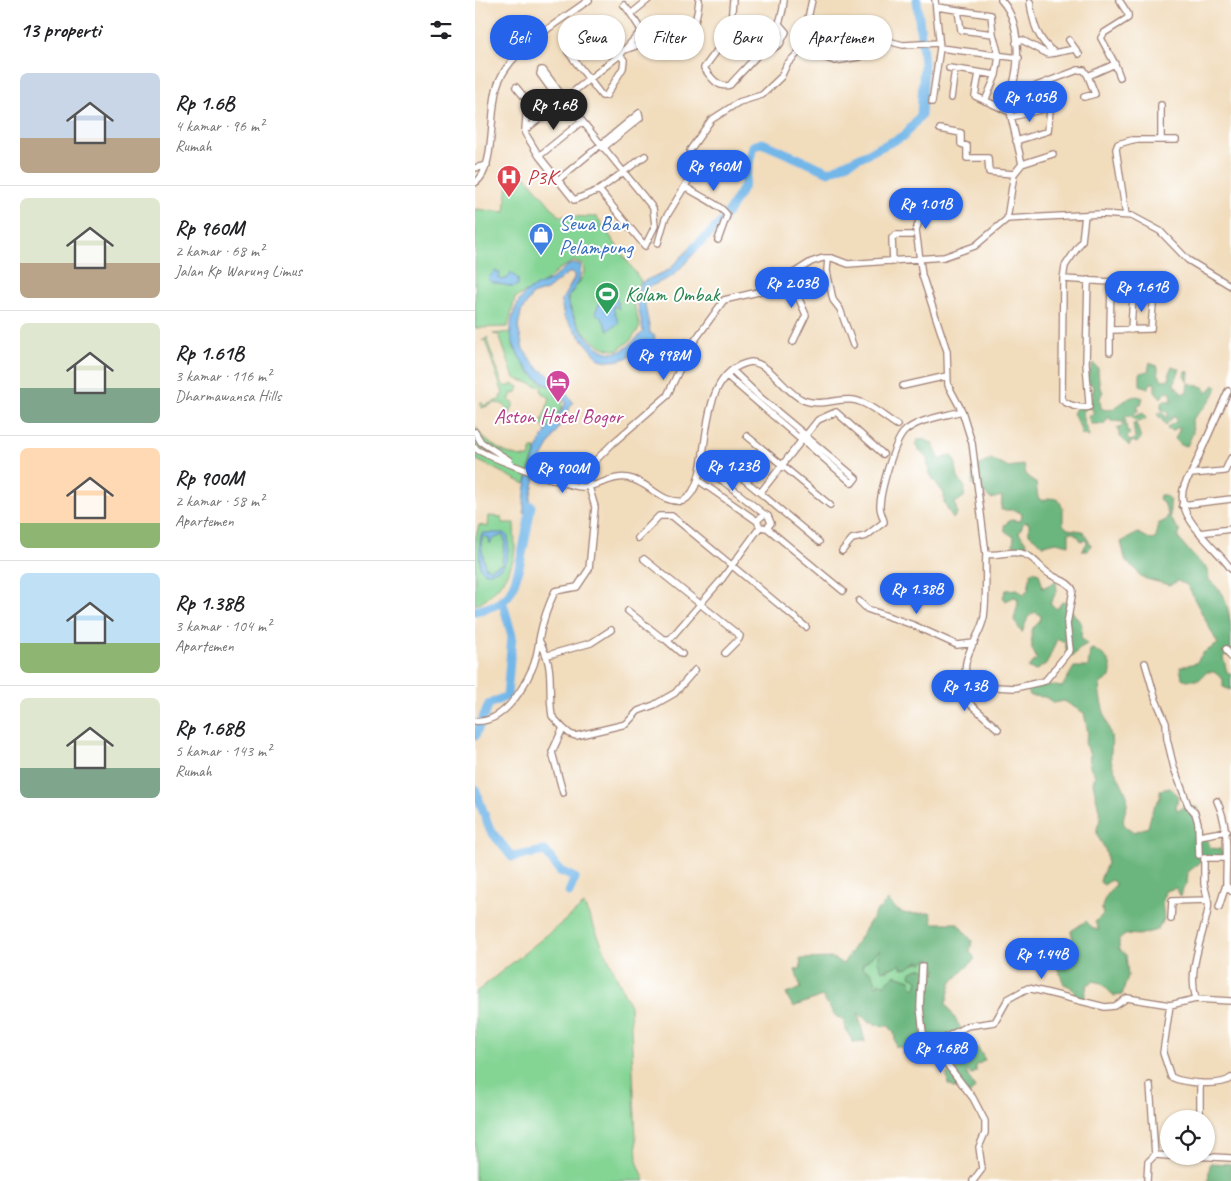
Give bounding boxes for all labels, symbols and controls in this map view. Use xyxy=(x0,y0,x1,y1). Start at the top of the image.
chip: Beli xyxy=(490,15,548,60)
chip: Sewa xyxy=(558,15,625,60)
chip: Filter xyxy=(635,15,704,60)
chip: Baru xyxy=(714,15,780,60)
chip: Apartemen xyxy=(790,15,892,60)
icon: filters xyxy=(427,16,455,44)
text: 13 properti xyxy=(20,17,101,43)
pin: Rp 1.05B xyxy=(978,80,1082,123)
text: Rp 1.05B xyxy=(1004,87,1056,107)
pin: Rp 1.6B xyxy=(508,88,600,131)
text: Rp 1.6B xyxy=(175,90,234,116)
icon: home xyxy=(60,93,120,153)
text: Rp 1.6B xyxy=(531,95,577,115)
text: 4 kamar · 96 m² xyxy=(175,116,264,136)
text: Rumah xyxy=(175,136,212,156)
pin: Rp 960M xyxy=(668,150,760,192)
text: Rp 960M xyxy=(688,156,740,176)
hospital icon: P3K xyxy=(496,164,522,198)
place label: P3K xyxy=(527,164,561,190)
pin: Rp 1.01B xyxy=(874,188,978,230)
text: Rp 1.01B xyxy=(900,194,952,214)
place label: Sewa Ban Pelampung xyxy=(559,210,634,260)
text: Rp 960M xyxy=(175,215,244,241)
icon: home xyxy=(60,218,120,278)
shop icon: Sewa Ban Pelampung xyxy=(528,222,554,256)
text: 2 kamar · 68 m² xyxy=(175,241,264,261)
text: Jalan Kp Warung Limus xyxy=(175,261,302,281)
pin: Rp 2.03B xyxy=(740,266,844,309)
pin: Rp 1.61B xyxy=(1090,270,1194,313)
text: Rp 2.03B xyxy=(766,273,818,293)
text: Rp 1.61B xyxy=(1116,277,1168,297)
sports icon: Kolam Ombak xyxy=(594,281,620,315)
place label: Kolam Ombak xyxy=(625,281,721,307)
pin: Rp 998M xyxy=(618,338,710,381)
text: Rp 1.61B xyxy=(175,340,244,366)
icon: home xyxy=(60,343,120,403)
text: Rp 998M xyxy=(638,345,690,365)
text: 3 kamar · 116 m² xyxy=(175,366,271,386)
hotel icon: Aston Hotel Bogor xyxy=(545,369,571,403)
text: Dharmawansa Hills xyxy=(175,386,281,406)
place label: Aston Hotel Bogor xyxy=(494,403,625,429)
pin: Rp 1.23B xyxy=(681,450,785,492)
pin: Rp 900M xyxy=(517,452,609,494)
text: Rp 1.23B xyxy=(707,456,759,476)
text: Rp 900M xyxy=(537,458,589,478)
text: Rp 900M xyxy=(175,465,243,491)
icon: home xyxy=(60,468,120,528)
text: 2 kamar · 58 m² xyxy=(175,491,264,511)
text: Apartemen xyxy=(175,511,234,531)
pin: Rp 1.38B xyxy=(865,572,969,615)
text: Rp 1.38B xyxy=(891,579,943,599)
text: Rp 1.38B xyxy=(175,590,243,616)
icon: home xyxy=(60,593,120,653)
text: 3 kamar · 104 m² xyxy=(175,616,271,636)
text: Apartemen xyxy=(175,636,234,656)
pin: Rp 1.3B xyxy=(919,670,1011,712)
text: Rp 1.3B xyxy=(943,676,987,696)
text: Rp 1.68B xyxy=(175,715,244,741)
icon: home xyxy=(60,718,120,778)
text: 5 kamar · 143 m² xyxy=(175,741,271,761)
text: Rumah xyxy=(175,761,212,781)
pin: Rp 1.44B xyxy=(990,938,1094,980)
text: Rp 1.44B xyxy=(1016,944,1068,964)
pin: Rp 1.68B xyxy=(889,1032,993,1074)
text: Rp 1.68B xyxy=(915,1038,967,1058)
map controls xyxy=(1160,1110,1215,1165)
button: locate xyxy=(1160,1110,1215,1165)

